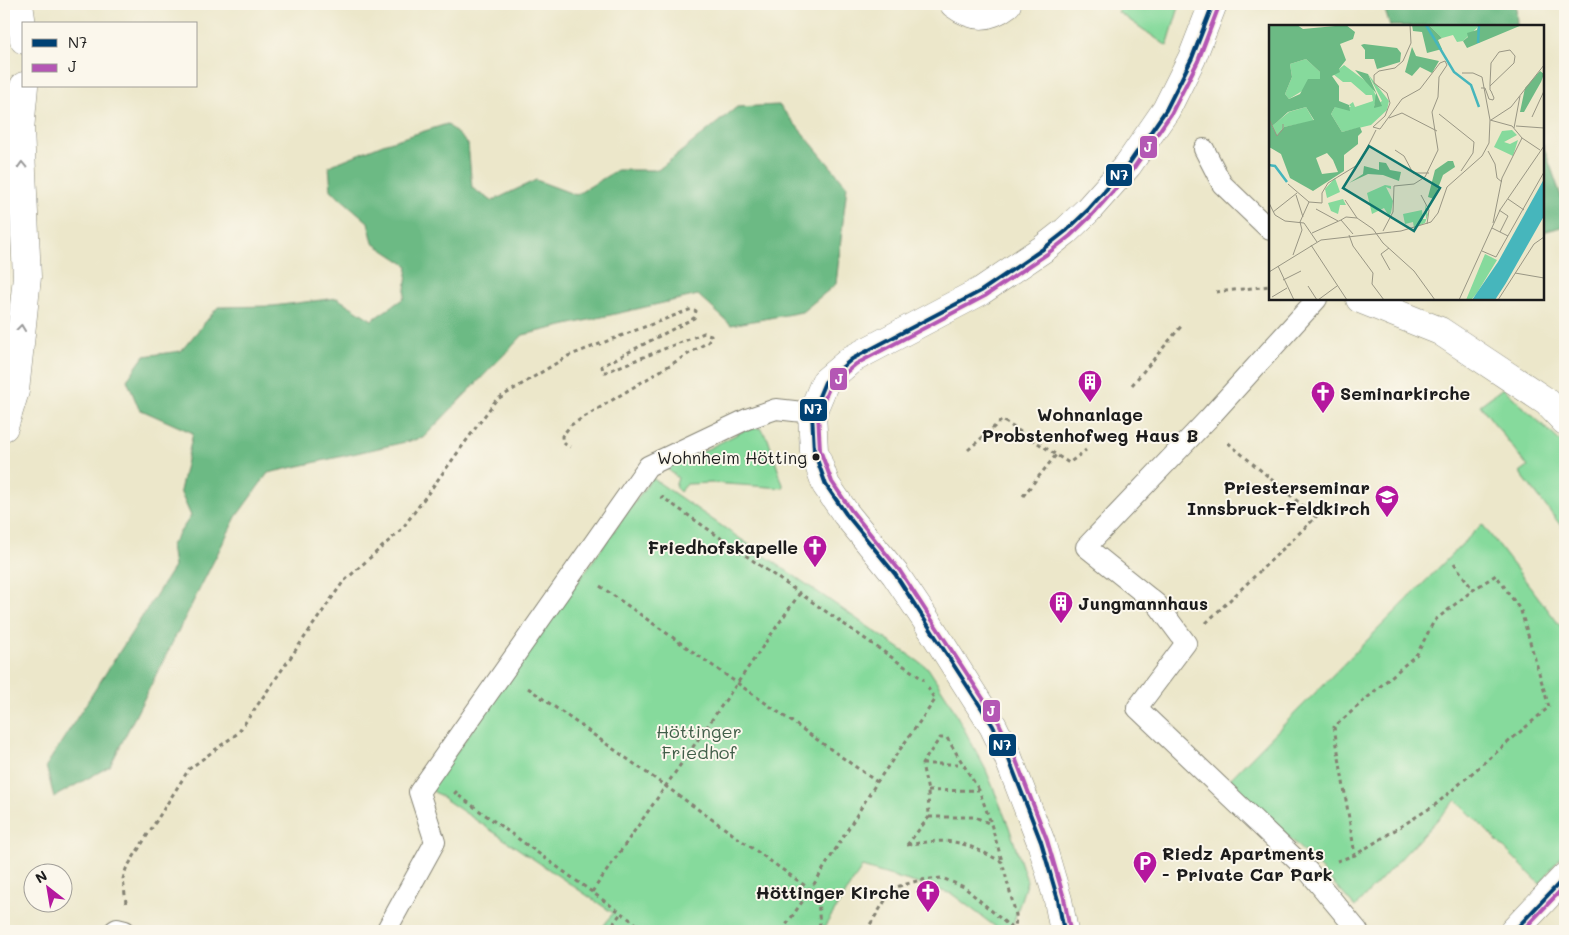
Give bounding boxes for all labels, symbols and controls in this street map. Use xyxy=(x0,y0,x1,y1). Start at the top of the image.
legend xyxy=(22,22,198,88)
inset map xyxy=(1269,25,1544,300)
text: N7 xyxy=(68,32,87,52)
text: J xyxy=(68,56,77,76)
line badge: J xyxy=(1139,135,1158,159)
text: J xyxy=(1143,137,1153,156)
one-way arrow xyxy=(17,161,27,169)
line badge: N7 xyxy=(1105,163,1133,187)
text: N7 xyxy=(1110,165,1128,184)
one-way arrow xyxy=(15,323,26,331)
line badge: J xyxy=(829,367,848,391)
text: J xyxy=(834,369,844,388)
building icon: Wohnanlage Probstenhofweg Haus B xyxy=(1077,369,1103,403)
church icon: Seminarkirche xyxy=(1310,380,1336,414)
place label: Seminarkirche xyxy=(1340,381,1471,405)
line badge: N7 xyxy=(799,398,828,422)
text: N7 xyxy=(804,399,822,418)
place label: Wohnanlage Probstenhofweg Haus B xyxy=(982,402,1198,447)
place label: Wohnheim Hötting xyxy=(657,446,807,468)
marker: Wohnheim Hötting xyxy=(811,452,821,462)
place label: Priesterseminar Innsbruck-Feldkirch xyxy=(1187,475,1370,520)
school or university icon: Priesterseminar Innsbruck-Feldkirch xyxy=(1374,484,1400,518)
church icon: Friedhofskapelle xyxy=(802,534,828,568)
place label: Friedhofskapelle xyxy=(647,535,798,559)
building icon: Jungmannhaus xyxy=(1048,590,1074,624)
place label: Jungmannhaus xyxy=(1078,591,1208,615)
line badge: J xyxy=(982,699,1001,723)
text: J xyxy=(986,701,996,720)
park label: Höttinger Friedhof xyxy=(656,719,742,764)
line badge: N7 xyxy=(988,733,1017,757)
text: N7 xyxy=(993,735,1011,754)
place label: Riedz Apartments - Private Car Park xyxy=(1162,841,1333,886)
parking icon: Riedz Apartments - Private Car Park xyxy=(1132,850,1158,884)
north arrow xyxy=(22,862,72,912)
text: N xyxy=(32,866,51,887)
church icon: Höttinger Kirche xyxy=(915,879,941,913)
place label: Höttinger Kirche xyxy=(756,880,910,904)

